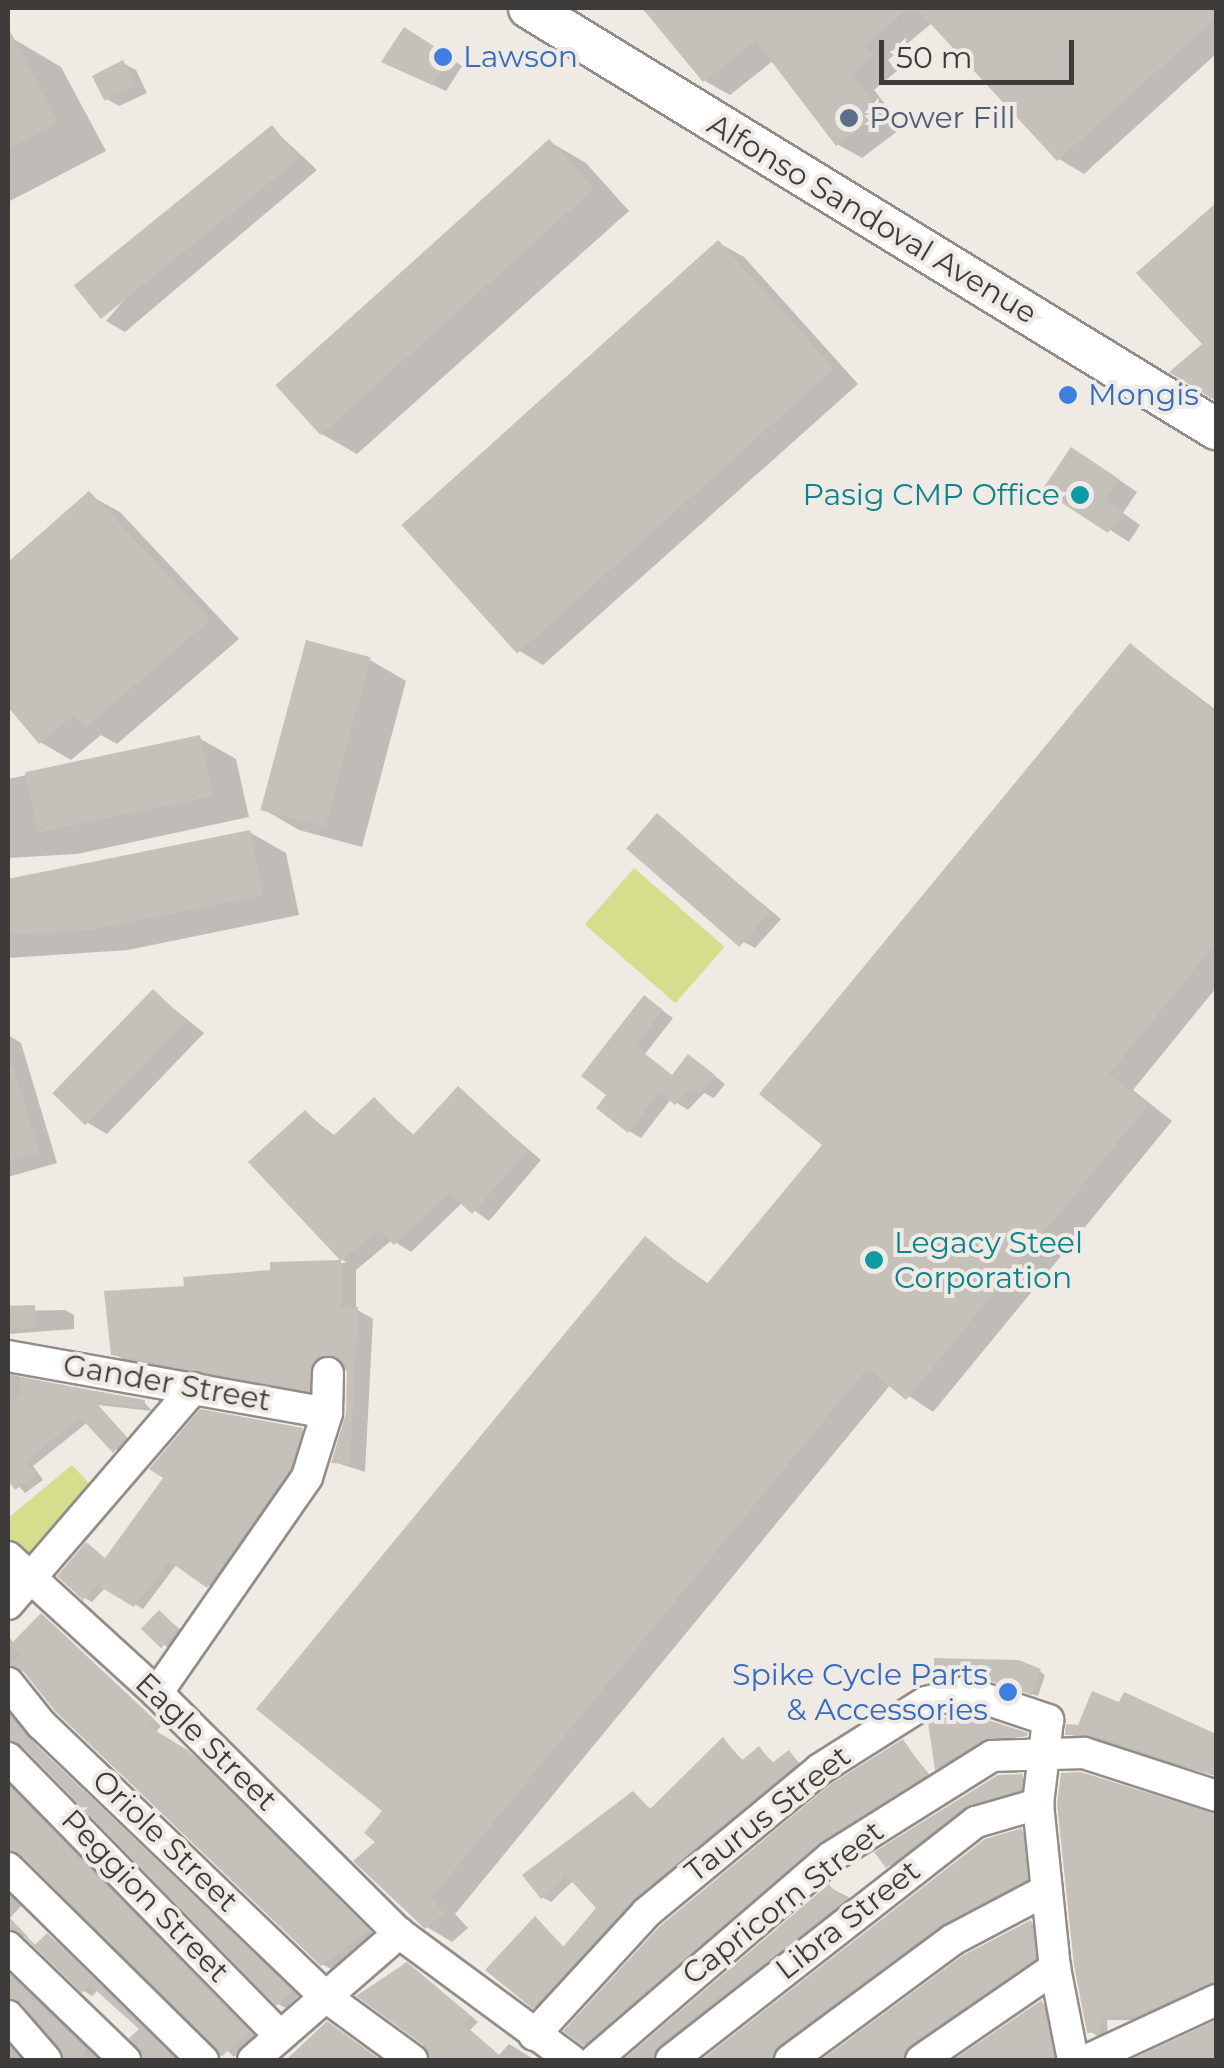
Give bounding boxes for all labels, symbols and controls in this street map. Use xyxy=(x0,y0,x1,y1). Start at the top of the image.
scale bar xyxy=(884,20,1079,82)
place label: Lawson xyxy=(463,39,578,75)
text: 50 m xyxy=(896,39,973,76)
marker: Lawson xyxy=(432,46,454,68)
place label: Power Fill xyxy=(869,100,1016,136)
street label: Alfonso Sandoval Avenue xyxy=(701,106,1043,332)
marker: Power Fill xyxy=(838,107,860,129)
place label: Mongis xyxy=(1088,377,1199,413)
marker: Mongis xyxy=(1057,384,1079,406)
place label: Pasig CMP Office xyxy=(802,477,1060,513)
marker: Pasig CMP Office xyxy=(1069,484,1091,506)
place label: Legacy Steel Corporation xyxy=(894,1225,1083,1296)
marker: Legacy Steel Corporation xyxy=(863,1249,885,1271)
street label: Gander Street xyxy=(60,1347,274,1419)
place label: Spike Cycle Parts & Accessories xyxy=(732,1657,988,1728)
street label: Eagle Street xyxy=(128,1666,284,1818)
marker: Spike Cycle Parts & Accessories xyxy=(997,1681,1019,1703)
street label: Taurus Street xyxy=(678,1738,858,1890)
street label: Oriole Street xyxy=(85,1763,245,1919)
street label: Peggion Street xyxy=(54,1802,236,1990)
street label: Capricorn Street xyxy=(675,1813,891,1993)
street label: Libra Street xyxy=(769,1853,927,1987)

